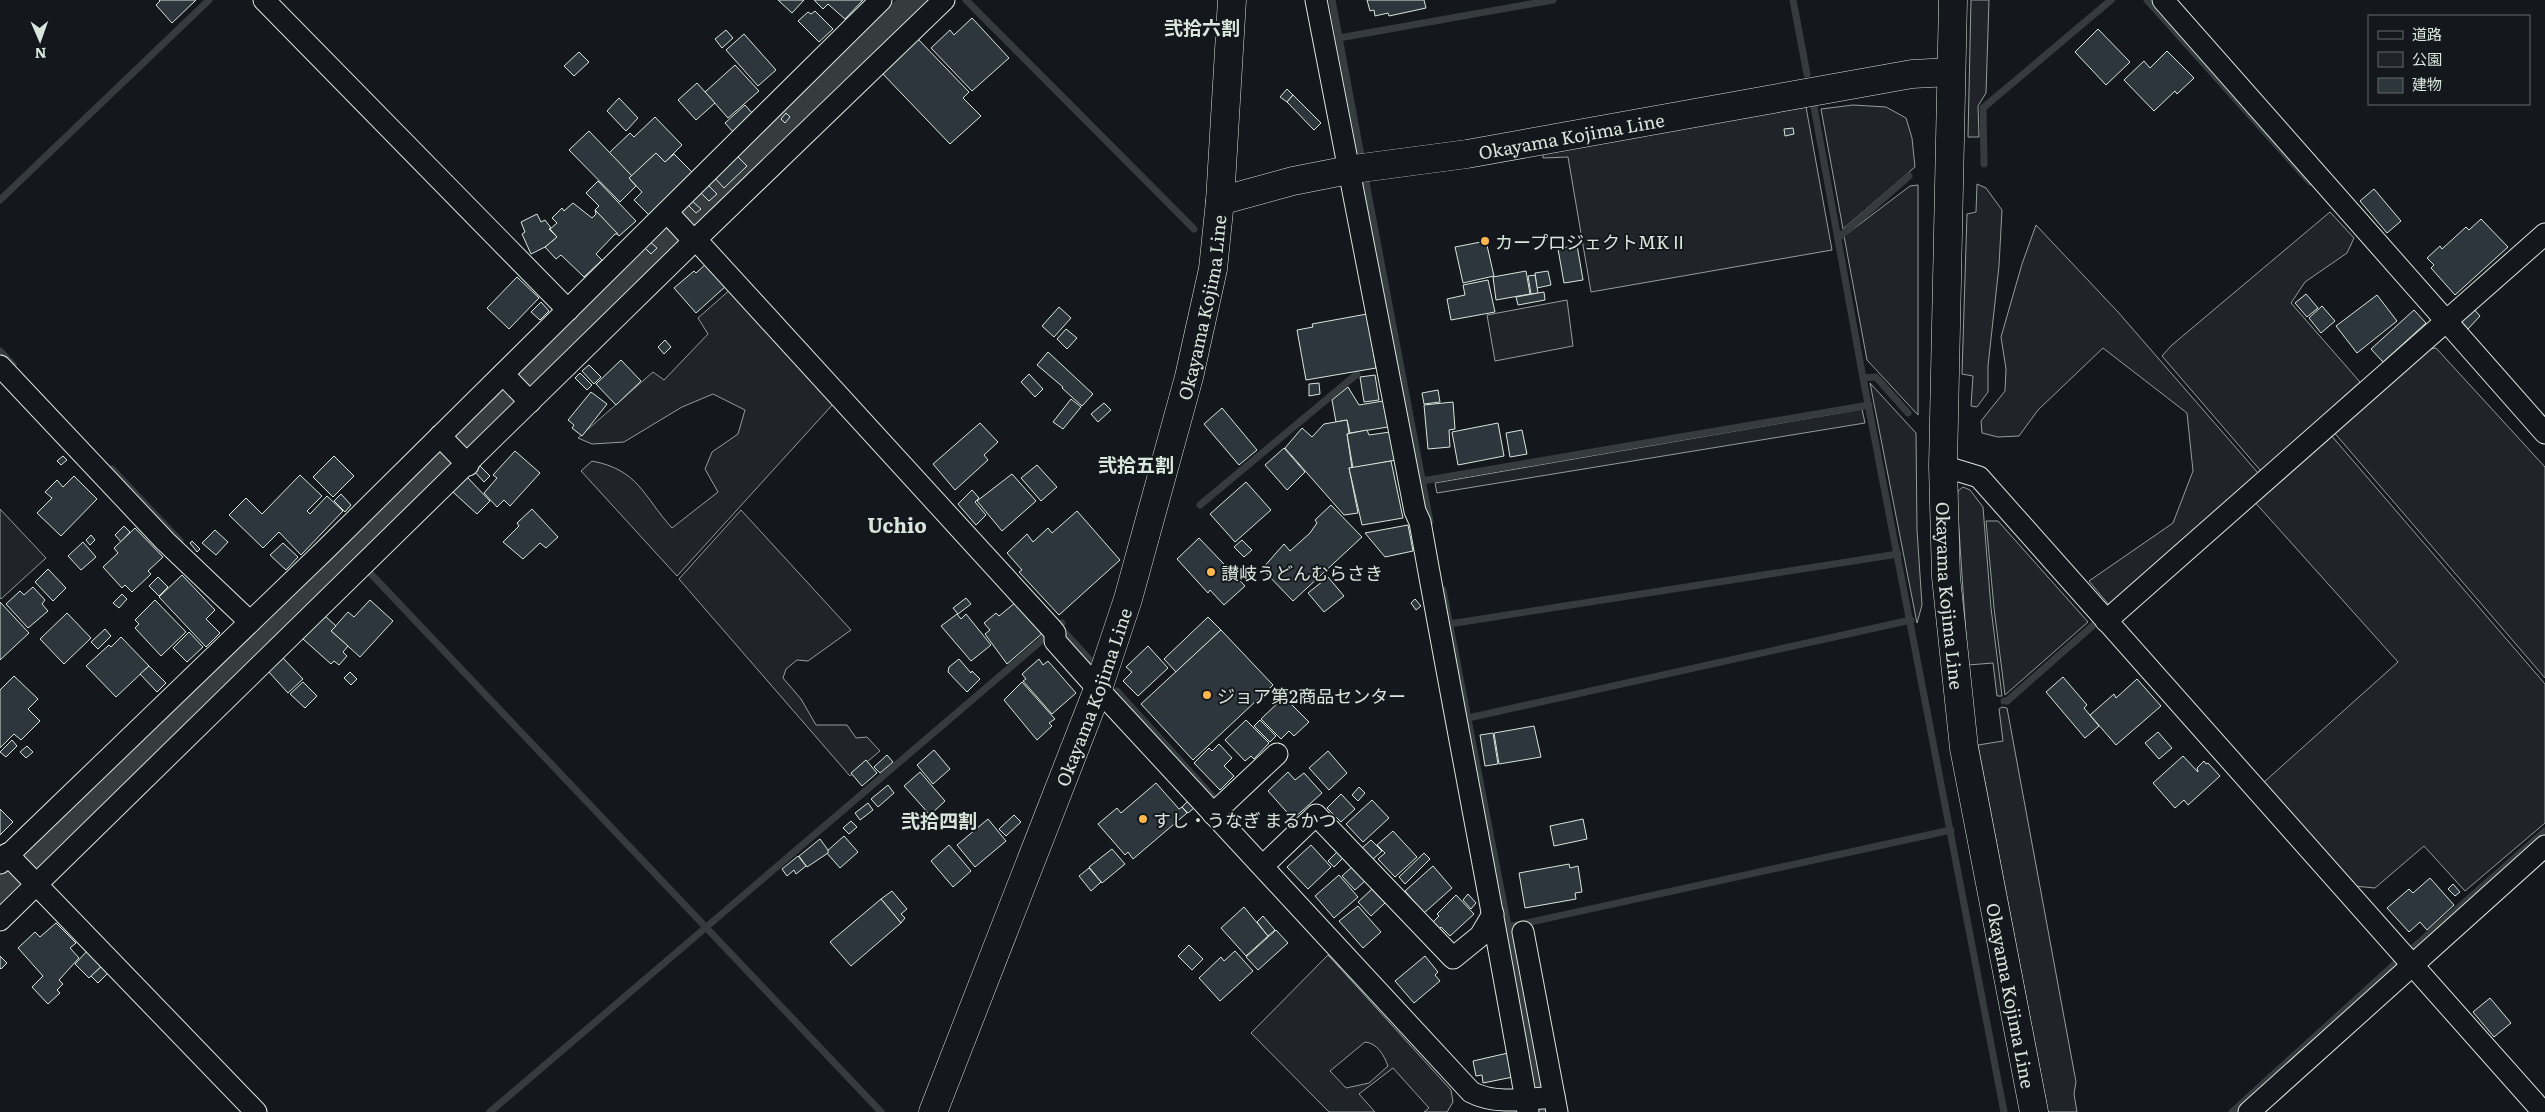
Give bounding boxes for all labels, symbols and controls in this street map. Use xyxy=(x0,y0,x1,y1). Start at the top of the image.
district label: 弐拾六割 xyxy=(1164,13,1240,41)
north arrow xyxy=(15,15,65,65)
legend xyxy=(2368,15,2530,105)
text: 道路 xyxy=(2412,22,2442,45)
text: N xyxy=(34,44,47,64)
text: 公園 xyxy=(2412,47,2442,70)
text: 建物 xyxy=(2412,72,2442,95)
street label: Okayama Kojima Line xyxy=(1476,105,1666,165)
street label: Okayama Kojima Line xyxy=(1170,213,1232,403)
place label: カープロジェクトMKⅡ xyxy=(1495,228,1688,255)
marker: カープロジェクトMKⅡ xyxy=(1479,235,1491,247)
district label: 弐拾五割 xyxy=(1098,450,1174,478)
street label: Okayama Kojima Line xyxy=(1930,501,1971,691)
district label: Uchio xyxy=(867,509,927,539)
place label: 讃岐うどんむらさき xyxy=(1221,559,1383,586)
marker: 讃岐うどんむらさき xyxy=(1205,566,1217,578)
street label: Okayama Kojima Line xyxy=(1048,604,1138,790)
place label: ジョア第2商品センター xyxy=(1217,682,1406,709)
marker: ジョア第2商品センター xyxy=(1201,689,1213,701)
district label: 弐拾四割 xyxy=(901,806,977,834)
place label: すし・うなぎ まるかつ xyxy=(1153,806,1337,833)
marker: すし・うなぎ まるかつ xyxy=(1137,813,1149,825)
street label: Okayama Kojima Line xyxy=(1981,900,2043,1090)

